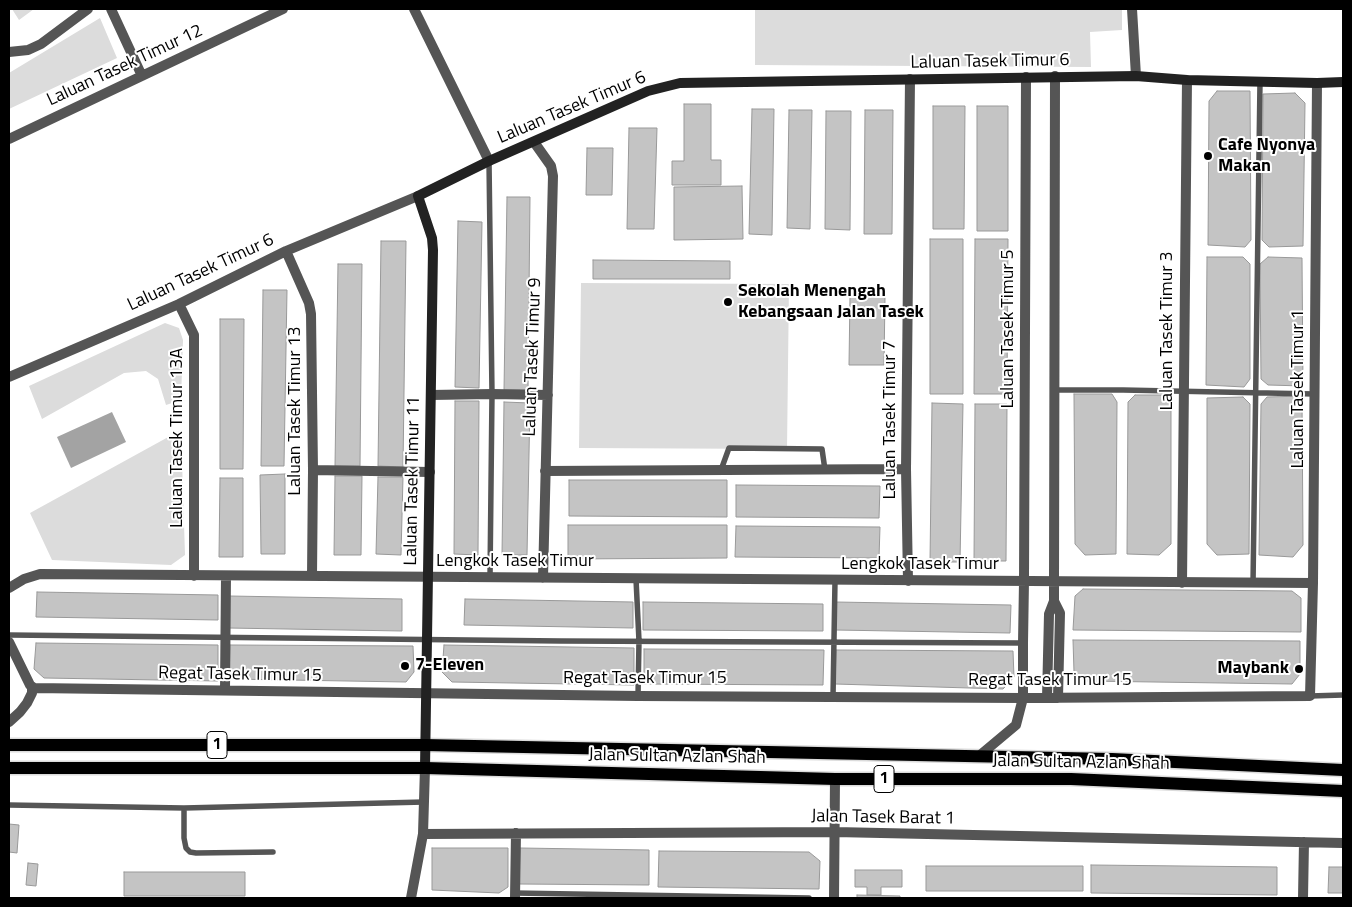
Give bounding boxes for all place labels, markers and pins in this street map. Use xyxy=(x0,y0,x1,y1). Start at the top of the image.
place label: Cafe Nyonya Makan xyxy=(1218,135,1315,178)
marker: Cafe Nyonya Makan xyxy=(1202,150,1214,162)
place label: Sekolah Menengah Kebangsaan Jalan Tasek xyxy=(738,281,924,324)
marker: Sekolah Menengah Kebangsaan Jalan Tasek xyxy=(722,296,734,308)
place label: 7-Eleven xyxy=(415,655,484,677)
place label: Maybank xyxy=(1217,658,1289,680)
marker: 7-Eleven xyxy=(399,660,411,672)
marker: Maybank xyxy=(1293,663,1305,675)

